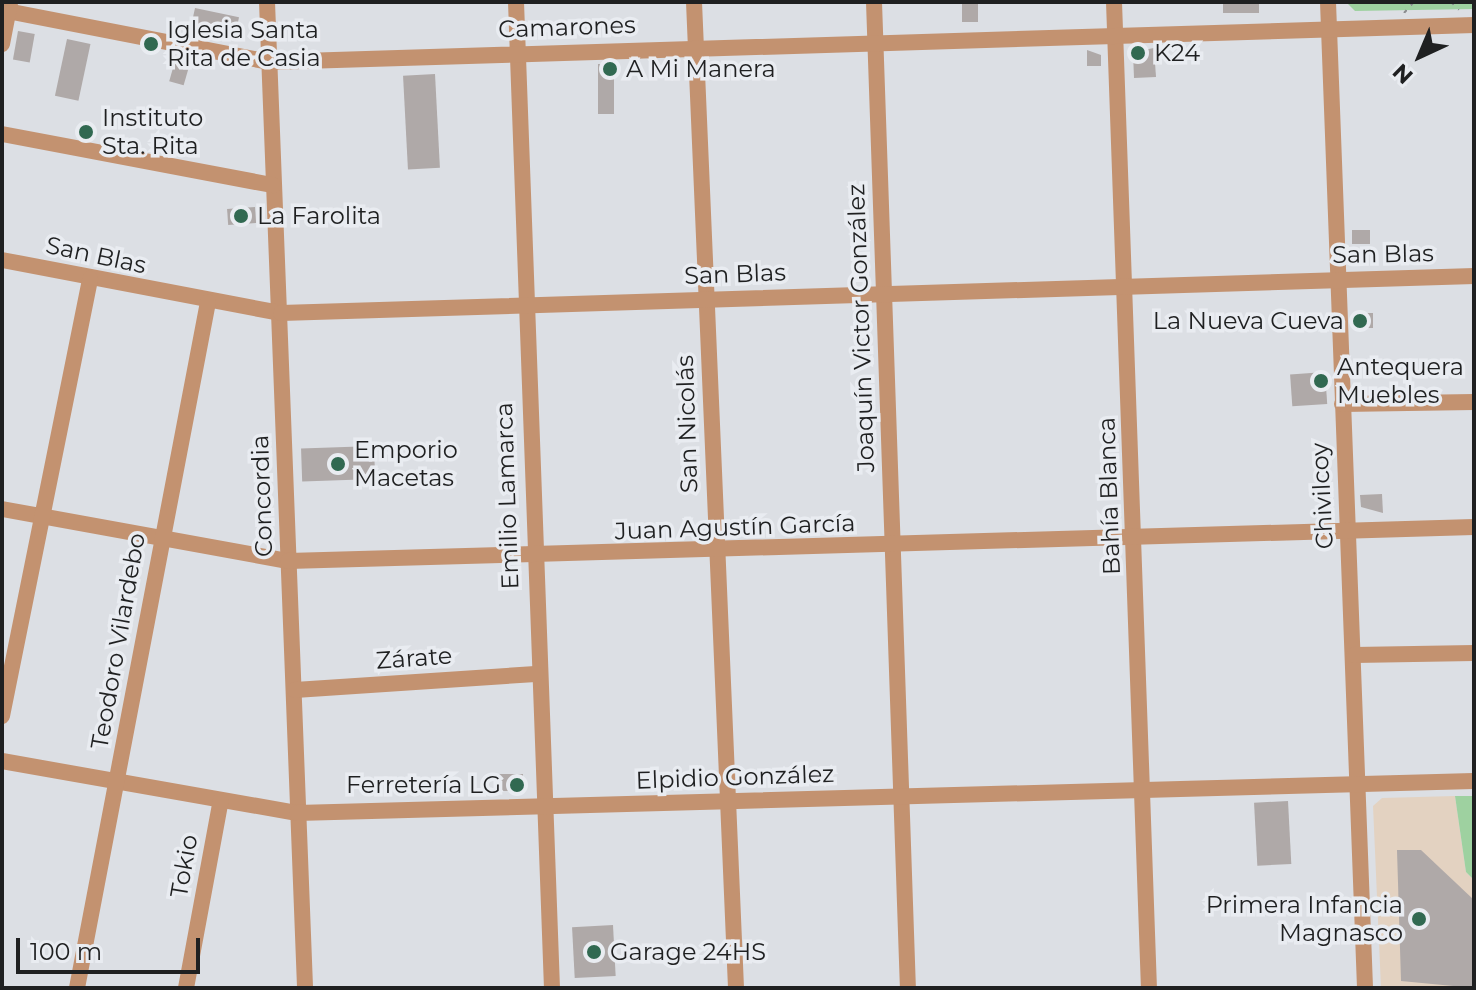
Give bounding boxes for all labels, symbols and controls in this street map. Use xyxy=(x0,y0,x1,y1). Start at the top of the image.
street label: Camarones xyxy=(498,10,636,44)
place label: Iglesia Santa Rita de Casia xyxy=(167,16,321,72)
north arrow xyxy=(1380,16,1460,96)
marker: Iglesia Santa Rita de Casia xyxy=(142,35,160,53)
place label: K24 xyxy=(1154,39,1200,67)
marker: K24 xyxy=(1129,44,1147,62)
place label: A Mi Manera xyxy=(626,55,776,83)
text: N xyxy=(1387,58,1419,90)
marker: A Mi Manera xyxy=(601,60,619,78)
place label: Instituto Sta. Rita xyxy=(102,104,203,160)
marker: Instituto Sta. Rita xyxy=(77,123,95,141)
street label: Joaquín Victor González xyxy=(842,183,880,473)
place label: La Farolita xyxy=(257,202,381,230)
marker: La Farolita xyxy=(232,207,250,225)
street label: San Blas xyxy=(43,230,149,280)
street label: San Blas xyxy=(1332,239,1434,269)
street label: San Blas xyxy=(684,258,786,290)
place label: La Nueva Cueva xyxy=(1153,307,1344,335)
marker: La Nueva Cueva xyxy=(1351,312,1369,330)
place label: Antequera Muebles xyxy=(1337,353,1464,409)
street label: San Nicolás xyxy=(670,355,704,493)
marker: Antequera Muebles xyxy=(1312,372,1330,390)
street label: Emilio Lamarca xyxy=(489,402,525,590)
street label: Bahía Blanca xyxy=(1092,417,1126,575)
street label: Concordia xyxy=(245,434,279,558)
place label: Emporio Macetas xyxy=(354,436,458,492)
street label: Chivilcoy xyxy=(1305,442,1339,550)
marker: Emporio Macetas xyxy=(329,455,347,473)
street label: Juan Agustín García xyxy=(614,508,856,546)
street label: Teodoro Vilardebo xyxy=(85,531,151,751)
street label: Zárate xyxy=(375,641,453,675)
street label: Elpidio González xyxy=(635,759,835,795)
place label: Ferretería LG xyxy=(346,771,501,799)
marker: Ferretería LG xyxy=(508,776,526,794)
street label: Tokio xyxy=(164,832,204,900)
place label: Primera Infancia Magnasco xyxy=(1206,891,1403,947)
marker: Primera Infancia Magnasco xyxy=(1410,910,1428,928)
scale bar xyxy=(20,922,204,972)
text: 100 m xyxy=(30,937,102,966)
place label: Garage 24HS xyxy=(610,938,766,966)
marker: Garage 24HS xyxy=(585,943,603,961)

